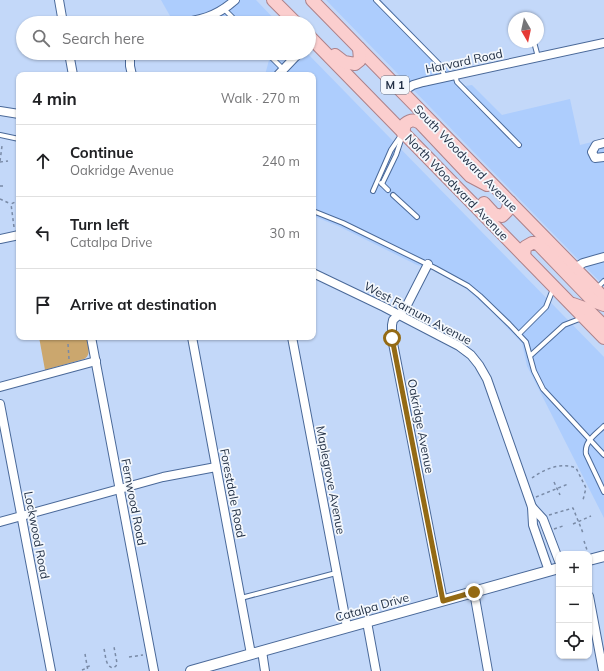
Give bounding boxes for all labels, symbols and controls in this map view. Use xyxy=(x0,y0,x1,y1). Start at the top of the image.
north arrow xyxy=(508,12,544,48)
search box xyxy=(16,16,316,60)
icon: search xyxy=(30,27,52,49)
text: Search here xyxy=(62,29,144,48)
street label: Harvard Road xyxy=(424,45,504,77)
road number: M 1 xyxy=(381,76,409,94)
text: 4 min xyxy=(32,88,77,109)
text: Walk · 270 m xyxy=(221,90,300,106)
street label: South Woodward Avenue xyxy=(411,101,521,215)
street label: North Woodward Avenue xyxy=(402,131,512,243)
text: Continue xyxy=(70,143,133,162)
icon: ahead xyxy=(32,150,54,172)
text: 240 m xyxy=(262,153,300,169)
text: Oakridge Avenue xyxy=(70,162,174,178)
text: Turn left xyxy=(70,215,129,234)
icon: left xyxy=(32,222,54,244)
text: 30 m xyxy=(270,225,300,241)
text: Catalpa Drive xyxy=(70,234,152,250)
street label: West Farnum Avenue xyxy=(362,278,474,348)
icon: arrive xyxy=(32,294,54,316)
text: Arrive at destination xyxy=(70,295,217,314)
route start xyxy=(383,329,401,347)
street label: Oakridge Avenue xyxy=(405,378,437,474)
street label: Maplegrove Avenue xyxy=(313,425,349,535)
street label: Forestdale Road xyxy=(217,447,249,539)
street label: Fernwood Road xyxy=(118,457,150,547)
street label: Lockwood Road xyxy=(21,490,53,580)
map controls xyxy=(556,551,592,659)
button: + xyxy=(556,551,592,587)
route end xyxy=(465,583,483,601)
button: − xyxy=(556,587,592,623)
street label: Catalpa Drive xyxy=(333,589,411,625)
button: locate xyxy=(556,623,592,659)

